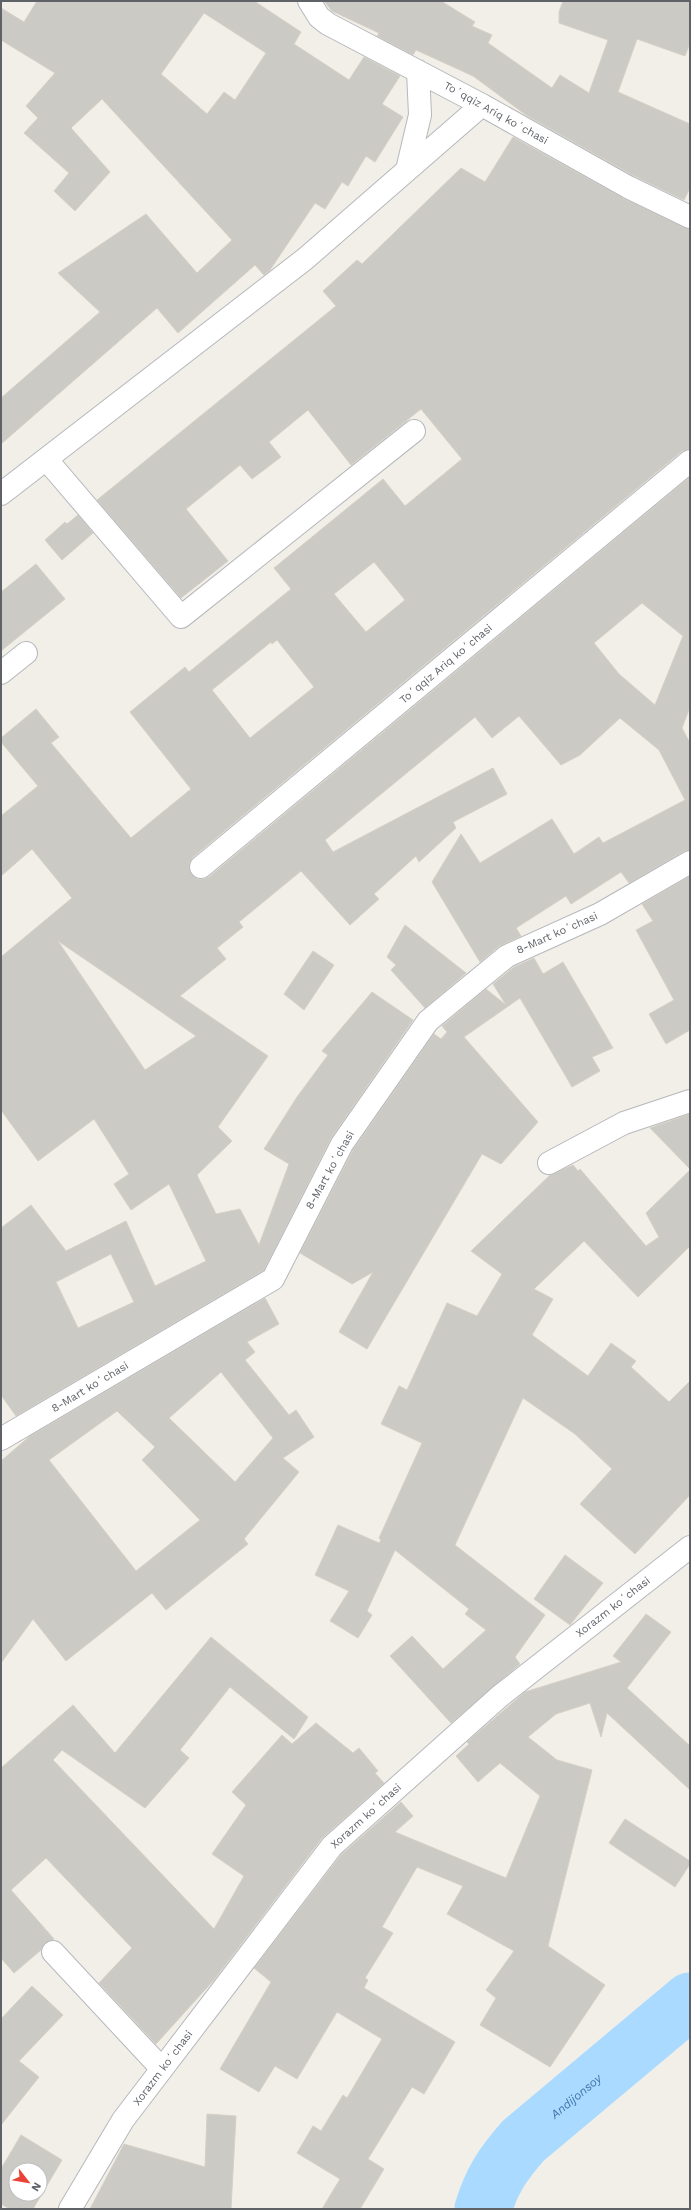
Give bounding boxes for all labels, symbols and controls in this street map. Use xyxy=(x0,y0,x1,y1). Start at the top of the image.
street label: Toʻqqiz Ariq koʻchasi xyxy=(442,79,550,147)
street label: Toʻqqiz Ariq koʻchasi xyxy=(397,621,495,707)
street label: 8-Mart koʻchasi xyxy=(514,909,600,957)
street label: 8-Mart koʻchasi xyxy=(303,1128,357,1211)
street label: 8-Mart koʻchasi xyxy=(49,1359,131,1415)
street label: Xorazm koʻchasi xyxy=(573,1574,653,1640)
street label: Xorazm koʻchasi xyxy=(328,1781,404,1851)
street label: Xorazm koʻchasi xyxy=(131,2028,196,2108)
water label: Andijonsoy xyxy=(547,2071,605,2122)
north arrow xyxy=(8,2162,48,2202)
text: N xyxy=(28,2180,44,2194)

